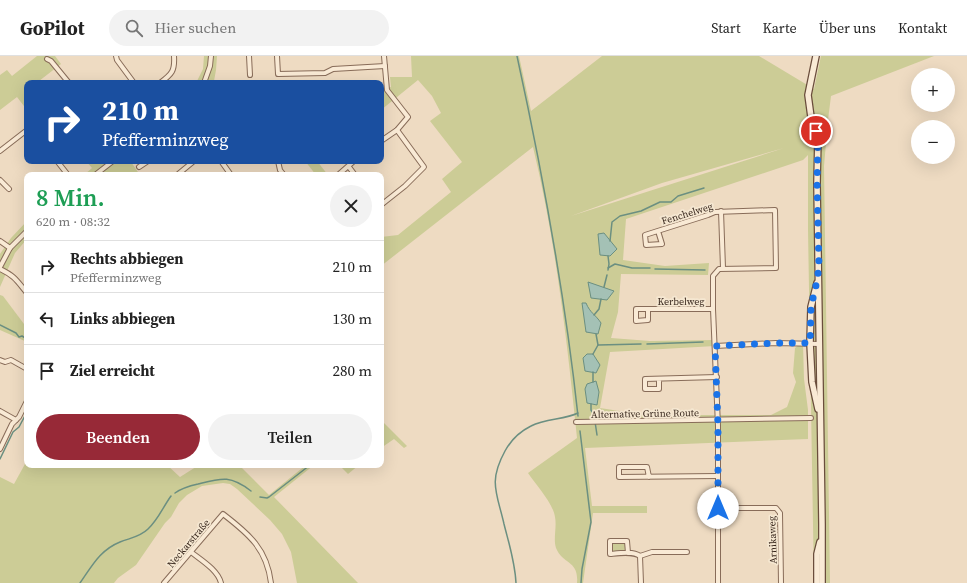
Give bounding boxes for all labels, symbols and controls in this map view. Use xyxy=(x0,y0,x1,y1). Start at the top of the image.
search box xyxy=(109,10,389,46)
text: GoPilot xyxy=(20,15,85,41)
icon: search xyxy=(123,17,145,39)
text: Hier suchen xyxy=(155,17,236,38)
text: Start xyxy=(711,18,741,38)
text: Karte xyxy=(763,18,797,38)
text: Über uns xyxy=(819,18,876,38)
text: Kontakt xyxy=(898,18,947,38)
map controls xyxy=(911,68,955,164)
button: + xyxy=(911,68,955,112)
text: 210 m xyxy=(102,91,179,129)
icon: right xyxy=(36,96,88,148)
pin xyxy=(799,114,833,148)
icon: arrive xyxy=(805,120,827,142)
button: − xyxy=(911,120,955,164)
text: Pfefferminzweg xyxy=(102,127,229,152)
text: 8 Min. xyxy=(36,181,105,214)
button: close xyxy=(330,185,372,227)
street label: Fenchelweg xyxy=(660,200,714,227)
text: 620 m · 08:32 xyxy=(36,213,110,230)
text: Rechts abbiegen xyxy=(70,248,184,269)
icon: right xyxy=(36,256,58,278)
text: 210 m xyxy=(332,256,372,277)
text: Pfefferminzweg xyxy=(70,269,161,286)
street label: Kerbelweg xyxy=(657,295,705,308)
icon: left xyxy=(36,308,58,330)
text: Links abbiegen xyxy=(70,308,175,329)
text: 130 m xyxy=(332,308,372,329)
icon: arrive xyxy=(36,360,58,382)
text: Ziel erreicht xyxy=(70,360,155,381)
text: 280 m xyxy=(332,360,372,381)
street label: Alternative Grüne Route xyxy=(591,406,699,421)
button: Beenden xyxy=(36,414,200,460)
button: Teilen xyxy=(208,414,372,460)
position arrow xyxy=(697,487,739,529)
street label: Neckarstraße xyxy=(164,516,213,570)
street label: Arnikaweg xyxy=(765,516,780,564)

